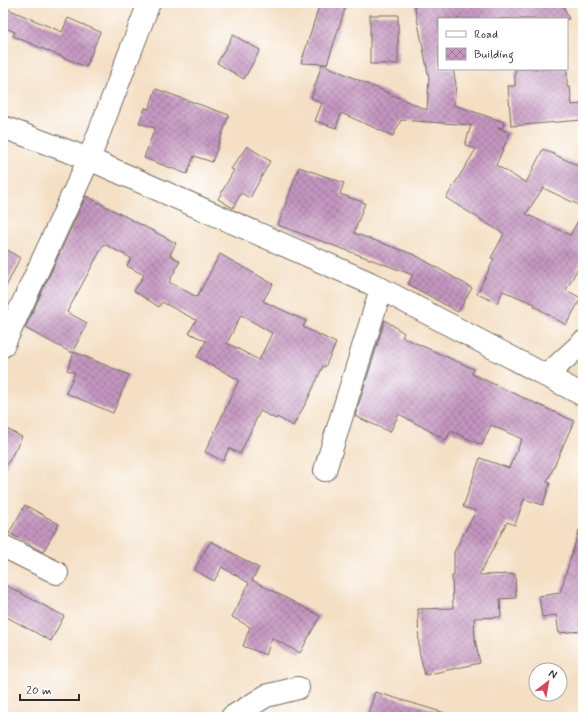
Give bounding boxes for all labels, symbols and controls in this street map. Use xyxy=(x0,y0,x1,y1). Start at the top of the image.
legend xyxy=(438,18,568,70)
text: Road xyxy=(474,27,498,43)
text: Building xyxy=(474,47,514,64)
north arrow xyxy=(528,662,568,702)
text: N xyxy=(546,666,559,682)
scale bar xyxy=(20,676,79,702)
text: 20 m xyxy=(26,683,52,699)

